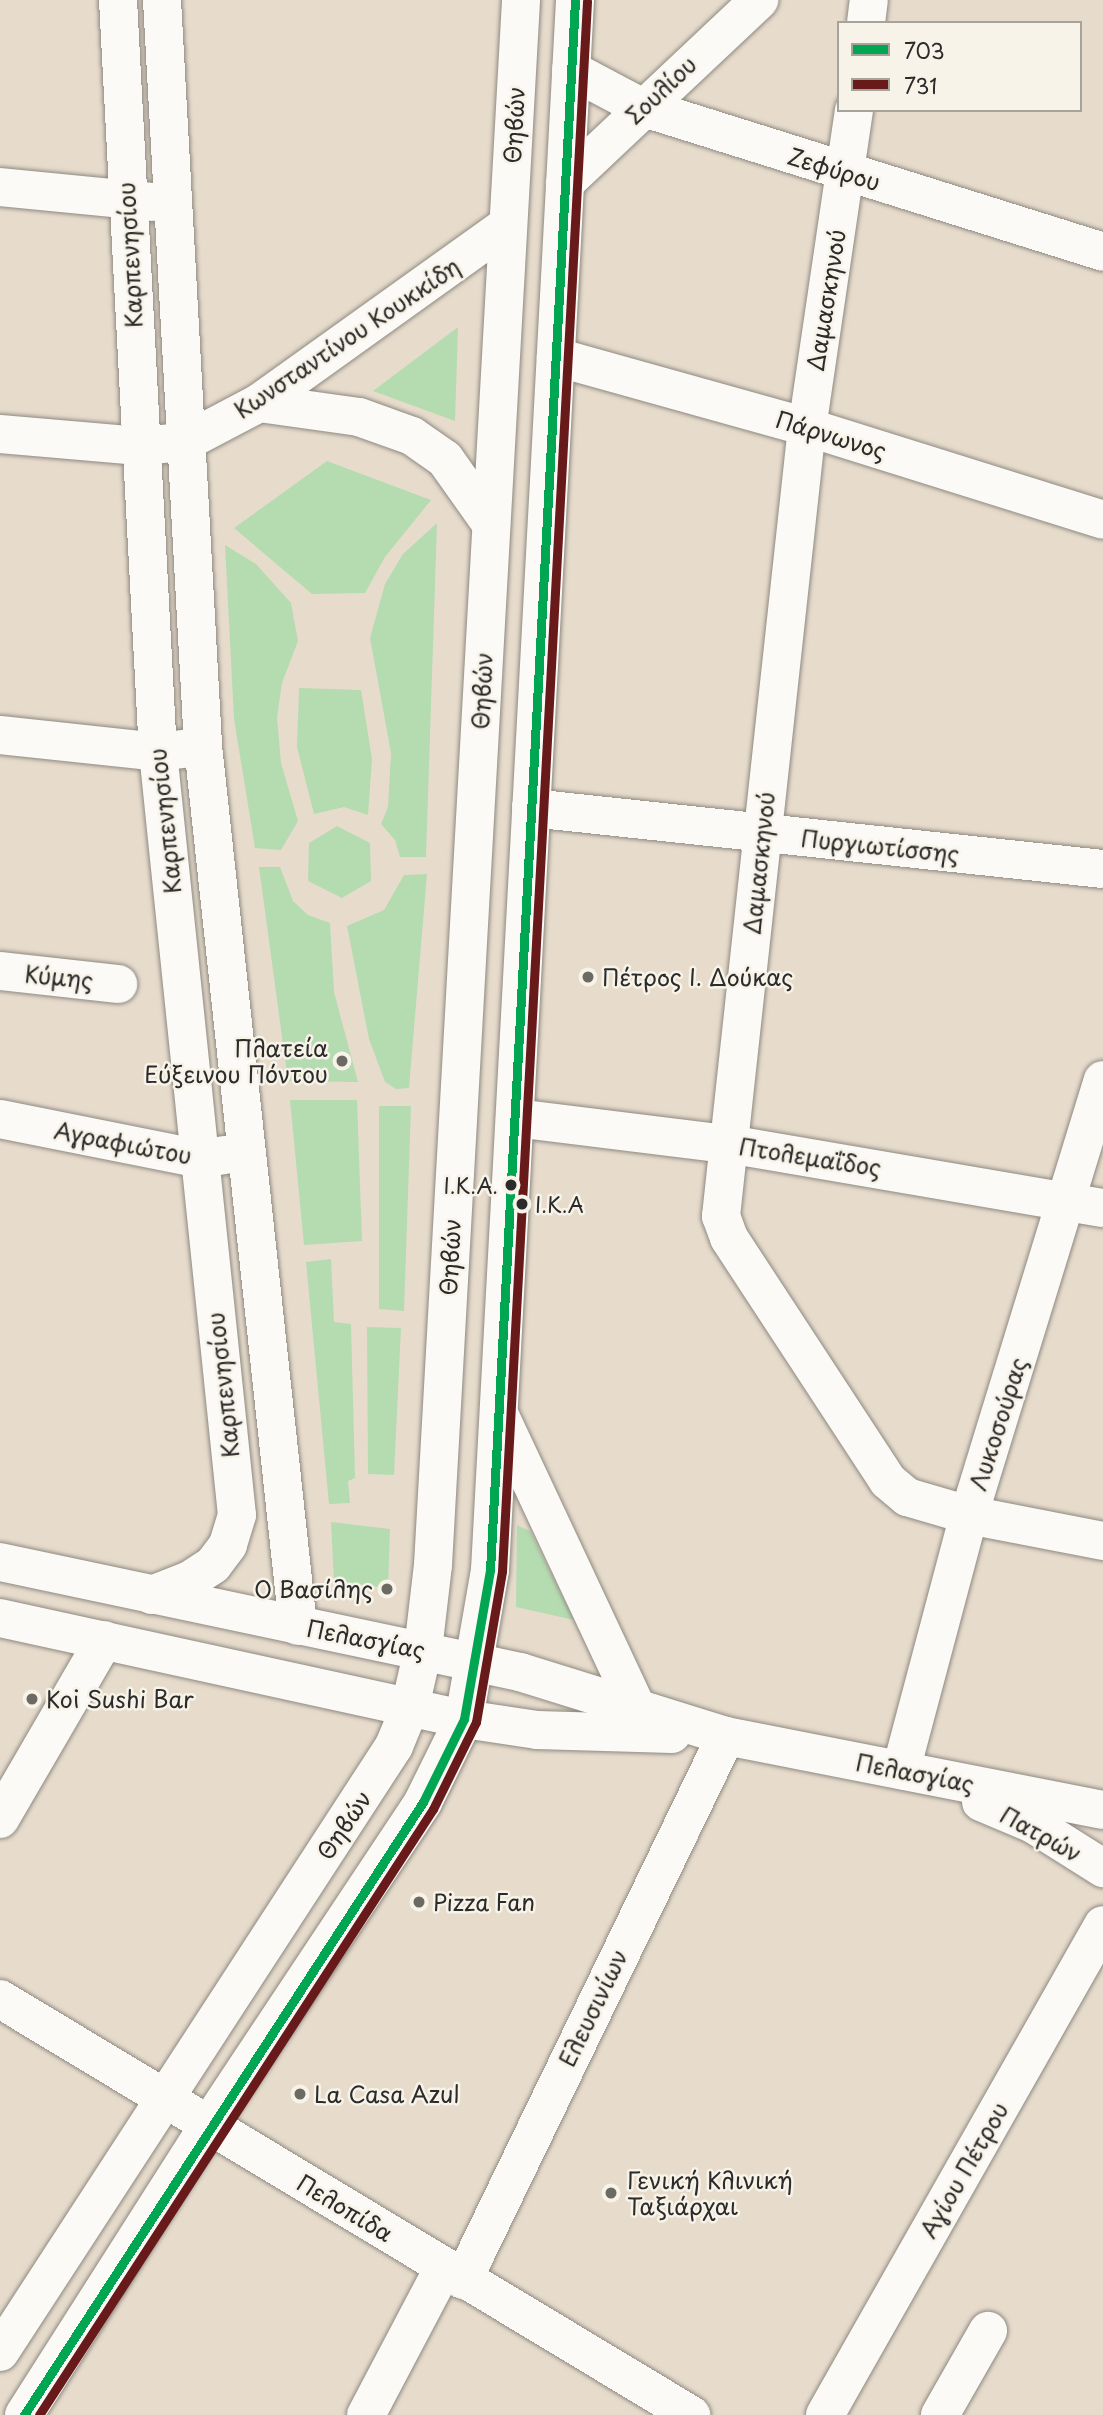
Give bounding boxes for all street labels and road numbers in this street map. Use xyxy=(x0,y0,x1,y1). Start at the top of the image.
street label: Σουλίου xyxy=(620,50,702,130)
street label: Θηβών xyxy=(498,86,530,164)
street label: Ζεφύρου xyxy=(784,142,884,196)
street label: Καρπενησίου xyxy=(112,181,148,329)
street label: Δαμασκηνού xyxy=(801,227,851,373)
street label: Κωνσταντίνου Κουκκίδη xyxy=(229,252,465,424)
street label: Πάρνωνος xyxy=(772,405,890,465)
street label: Θηβών xyxy=(466,652,498,730)
street label: Καρπενησίου xyxy=(144,747,186,895)
street label: Δαμασκηνού xyxy=(738,790,780,936)
street label: Πυργιωτίσσης xyxy=(799,824,961,868)
street label: Κύμης xyxy=(23,960,95,994)
street label: Αγραφιώτου xyxy=(52,1116,194,1170)
street label: Πτολεμαΐδος xyxy=(737,1132,883,1182)
street label: Θηβών xyxy=(434,1218,466,1296)
street label: Καρπενησίου xyxy=(202,1311,244,1459)
street label: Λυκοσούρας xyxy=(964,1354,1032,1494)
street label: Πελασγίας xyxy=(305,1614,427,1664)
street label: Πελασγίας xyxy=(854,1748,976,1798)
street label: Θηβών xyxy=(311,1785,377,1865)
street label: Πατρών xyxy=(996,1800,1086,1868)
street label: Ελευσινίων xyxy=(553,1945,633,2071)
street label: Αγίου Πέτρου xyxy=(914,2097,1014,2243)
street label: Πελοπίδα xyxy=(292,2169,398,2247)

